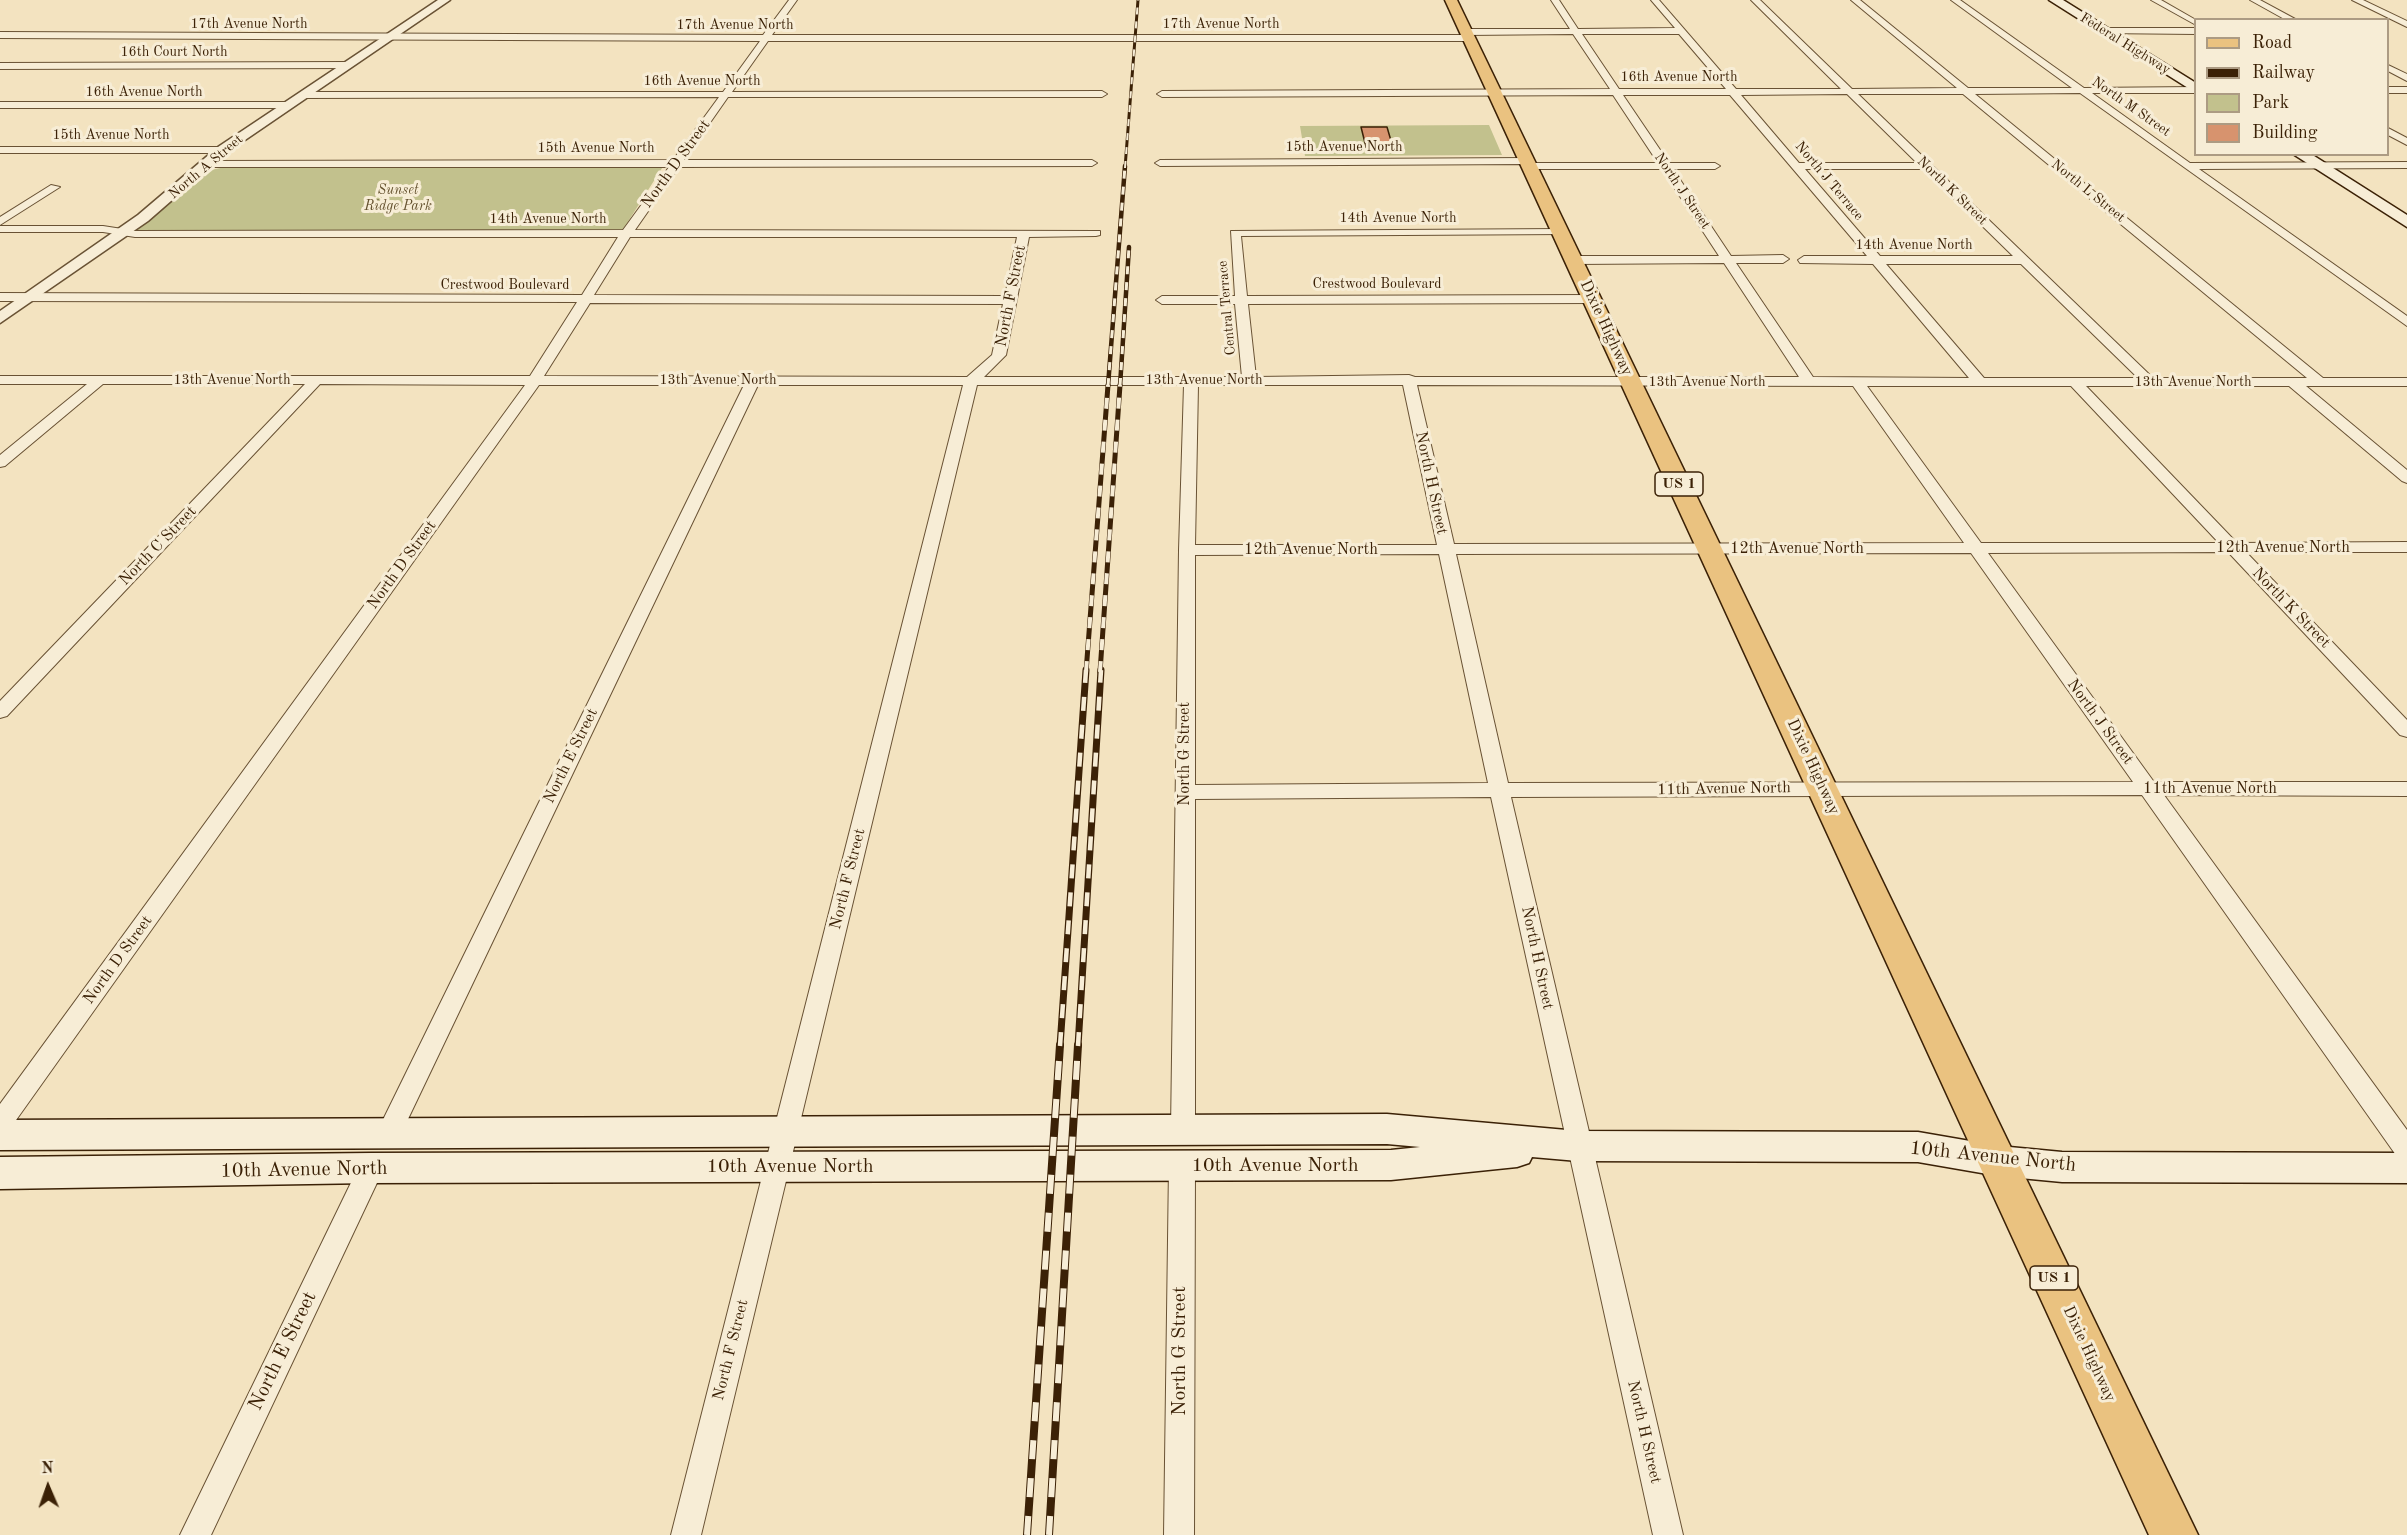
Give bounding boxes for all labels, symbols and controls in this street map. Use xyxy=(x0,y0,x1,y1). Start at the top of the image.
street label: Federal Highway xyxy=(2077,9,2173,79)
street label: 17th Avenue North xyxy=(190,16,308,32)
street label: 17th Avenue North xyxy=(1162,16,1280,32)
street label: 17th Avenue North xyxy=(676,17,794,33)
legend xyxy=(2194,18,2389,156)
text: Road xyxy=(2252,34,2292,52)
street label: 16th Court North xyxy=(120,44,228,60)
text: Railway xyxy=(2252,64,2315,82)
street label: 16th Avenue North xyxy=(1620,69,1738,85)
street label: 16th Avenue North xyxy=(643,73,761,89)
street label: North M Street xyxy=(2088,74,2174,140)
street label: 16th Avenue North xyxy=(85,84,203,100)
text: Park xyxy=(2252,94,2289,112)
street label: North D Street xyxy=(637,116,715,212)
text: Building xyxy=(2252,124,2317,142)
street label: 15th Avenue North xyxy=(52,127,170,143)
street label: North A Street xyxy=(166,131,246,203)
street label: North J Terrace xyxy=(1791,138,1867,224)
street label: 15th Avenue North xyxy=(1285,139,1403,155)
street label: 15th Avenue North xyxy=(537,140,655,156)
street label: North J Street xyxy=(1650,150,1714,232)
street label: North K Street xyxy=(1913,153,1991,229)
street label: North L Street xyxy=(2048,156,2128,226)
park label: Sunset Ridge Park xyxy=(364,182,432,214)
street label: 14th Avenue North xyxy=(1339,210,1457,226)
street label: 14th Avenue North xyxy=(489,211,607,227)
street label: 14th Avenue North xyxy=(1855,237,1973,253)
street label: North F Street xyxy=(992,243,1030,349)
street label: Central Terrace xyxy=(1214,260,1240,356)
street label: Crestwood Boulevard xyxy=(1312,276,1442,292)
street label: Crestwood Boulevard xyxy=(440,277,570,293)
street label: Dixie Highway xyxy=(1575,277,1637,379)
street label: 13th Avenue North xyxy=(173,372,291,388)
street label: 13th Avenue North xyxy=(659,372,777,388)
street label: 13th Avenue North xyxy=(1145,372,1263,388)
street label: 13th Avenue North xyxy=(1648,374,1766,390)
street label: 13th Avenue North xyxy=(2134,374,2252,390)
street label: North H Street xyxy=(1411,430,1451,536)
road number: US 1 xyxy=(1655,472,1703,496)
street label: North C Street xyxy=(115,502,201,590)
street label: North D Street xyxy=(363,517,441,613)
street label: 12th Avenue North xyxy=(2216,538,2350,558)
street label: 12th Avenue North xyxy=(1730,539,1864,559)
street label: 12th Avenue North xyxy=(1244,540,1378,560)
street label: North K Street xyxy=(2248,564,2334,652)
street label: North J Street xyxy=(2063,675,2137,769)
street label: North G Street xyxy=(1175,702,1195,806)
street label: North E Street xyxy=(540,705,602,807)
street label: Dixie Highway xyxy=(1782,716,1844,818)
street label: 11th Avenue North xyxy=(1657,778,1791,800)
street label: 11th Avenue North xyxy=(2143,779,2277,799)
street label: North F Street xyxy=(826,827,870,931)
street label: North H Street xyxy=(1517,905,1557,1011)
street label: North D Street xyxy=(79,912,157,1008)
street label: 10th Avenue North xyxy=(1909,1136,2077,1178)
street label: 10th Avenue North xyxy=(1191,1154,1359,1178)
street label: 10th Avenue North xyxy=(706,1155,874,1179)
street label: 10th Avenue North xyxy=(220,1157,388,1183)
road number: US 1 xyxy=(2030,1266,2078,1290)
street label: North G Street xyxy=(1168,1286,1192,1416)
street label: North E Street xyxy=(244,1288,322,1414)
street label: North F Street xyxy=(709,1298,753,1402)
street label: Dixie Highway xyxy=(2058,1303,2120,1405)
street label: North H Street xyxy=(1623,1379,1665,1485)
north arrow xyxy=(18,1457,78,1517)
text: N xyxy=(41,1461,54,1477)

